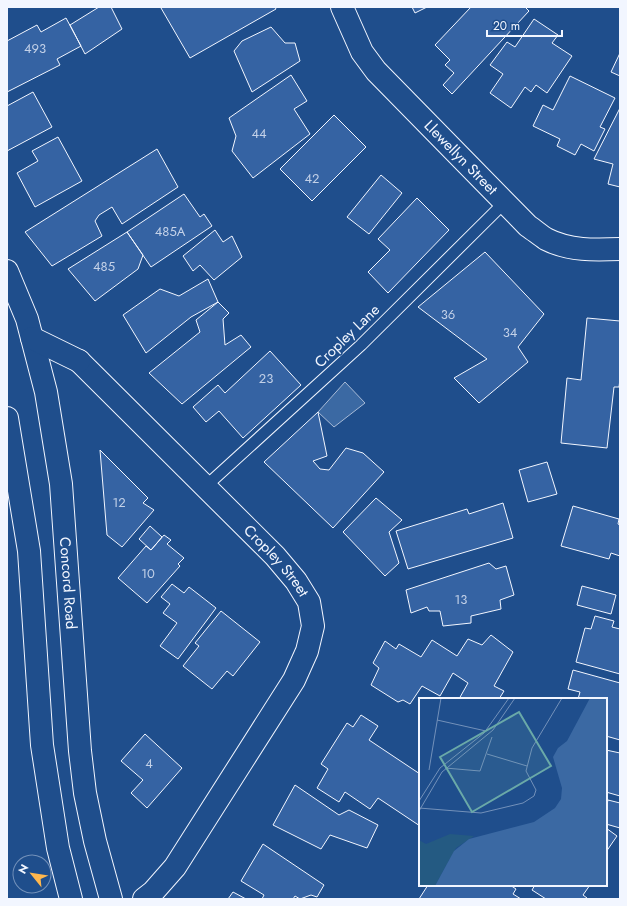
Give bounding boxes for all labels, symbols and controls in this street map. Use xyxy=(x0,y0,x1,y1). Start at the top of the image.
scale bar xyxy=(487,12,562,38)
text: 20 m xyxy=(493,17,520,35)
house number: 493 xyxy=(24,39,46,58)
street label: Llewellyn Street xyxy=(419,115,503,200)
house number: 44 xyxy=(251,124,267,143)
house number: 42 xyxy=(305,169,319,188)
house number: 485A xyxy=(155,222,186,241)
house number: 485 xyxy=(93,257,115,276)
street label: Cropley Lane xyxy=(309,299,385,373)
house number: 36 xyxy=(441,305,455,324)
house number: 34 xyxy=(503,323,518,342)
house number: 23 xyxy=(259,369,273,388)
house number: 12 xyxy=(112,493,126,512)
street label: Cropley Street xyxy=(239,520,314,601)
street label: Concord Road xyxy=(54,536,82,630)
house number: 10 xyxy=(141,564,155,583)
house number: 13 xyxy=(455,590,467,609)
inset map xyxy=(419,698,607,886)
house number: 4 xyxy=(145,754,153,773)
north arrow xyxy=(12,854,52,894)
text: N xyxy=(14,861,32,877)

